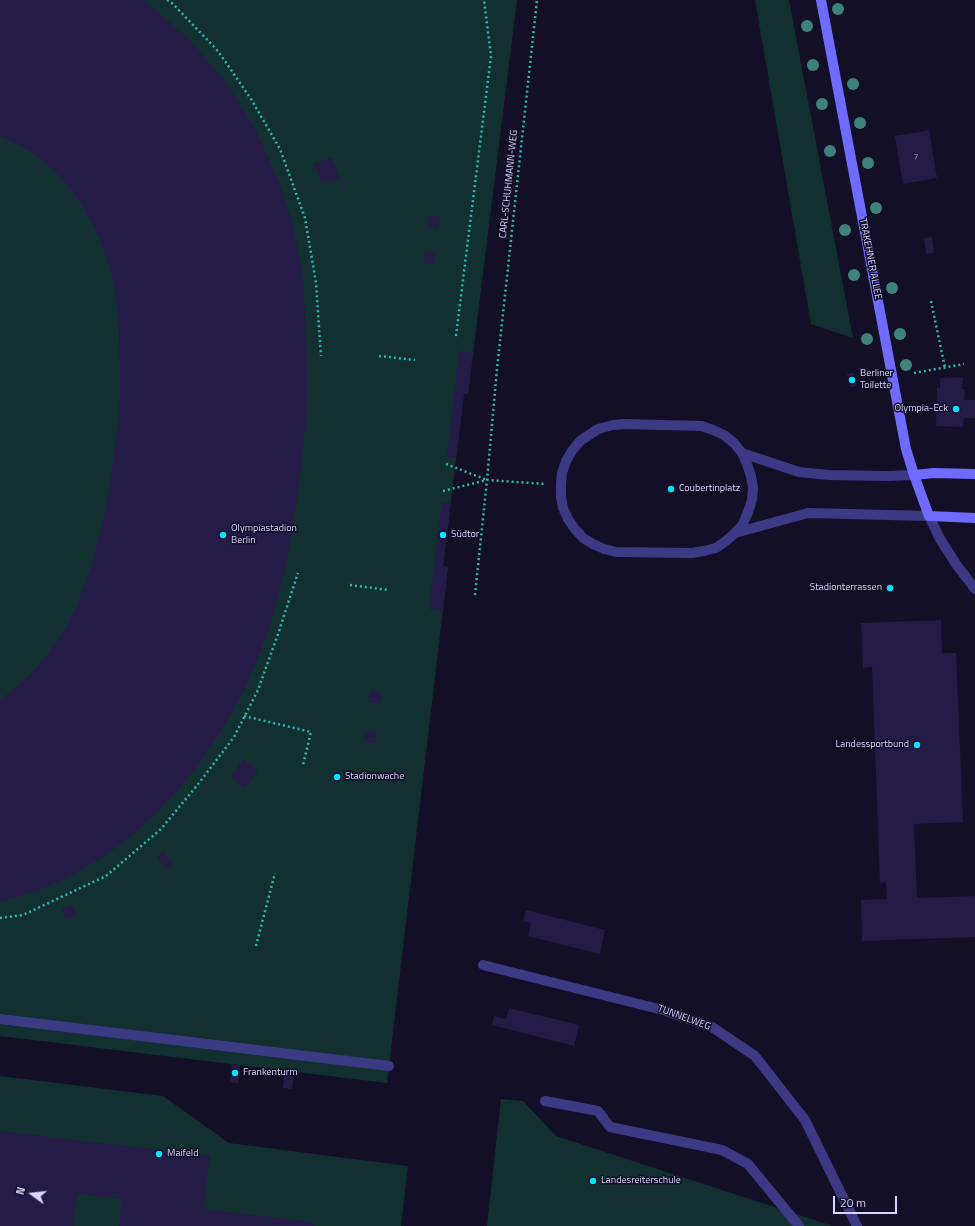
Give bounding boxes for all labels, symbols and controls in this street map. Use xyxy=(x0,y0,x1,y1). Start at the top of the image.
street label: CARL-SCHUHMANN-WEG xyxy=(497,129,521,239)
house number: 7 xyxy=(914,152,918,162)
street label: TRAKEHNER ALLEE xyxy=(856,217,884,301)
place label: Berliner Toilette xyxy=(860,368,893,392)
marker: Berliner Toilette xyxy=(847,375,857,385)
place label: Olympia-Eck xyxy=(894,403,948,415)
marker: Olympia-Eck xyxy=(951,404,961,414)
place label: Coubertinplatz xyxy=(679,483,740,495)
marker: Coubertinplatz xyxy=(666,484,676,494)
place label: Olympiastadion Berlin xyxy=(231,523,297,546)
place label: Südtor xyxy=(451,529,479,541)
marker: Olympiastadion Berlin xyxy=(218,530,228,540)
marker: Südtor xyxy=(438,530,448,540)
place label: Stadionterrassen xyxy=(810,582,882,594)
marker: Stadionterrassen xyxy=(885,583,895,593)
place label: Landessportbund xyxy=(835,739,909,751)
marker: Landessportbund xyxy=(912,740,922,750)
place label: Stadionwache xyxy=(345,771,404,783)
marker: Stadionwache xyxy=(332,772,342,782)
street label: TUNNELWEG xyxy=(656,1003,712,1033)
place label: Frankenturm xyxy=(243,1067,298,1079)
marker: Frankenturm xyxy=(230,1068,240,1078)
place label: Maifeld xyxy=(167,1148,198,1160)
marker: Maifeld xyxy=(154,1149,164,1159)
north arrow xyxy=(12,1174,52,1214)
place label: Landesreiterschule xyxy=(601,1175,681,1187)
marker: Landesreiterschule xyxy=(588,1176,598,1186)
text: N xyxy=(12,1185,29,1197)
scale bar xyxy=(835,1188,899,1214)
text: 20 m xyxy=(840,1193,866,1212)

